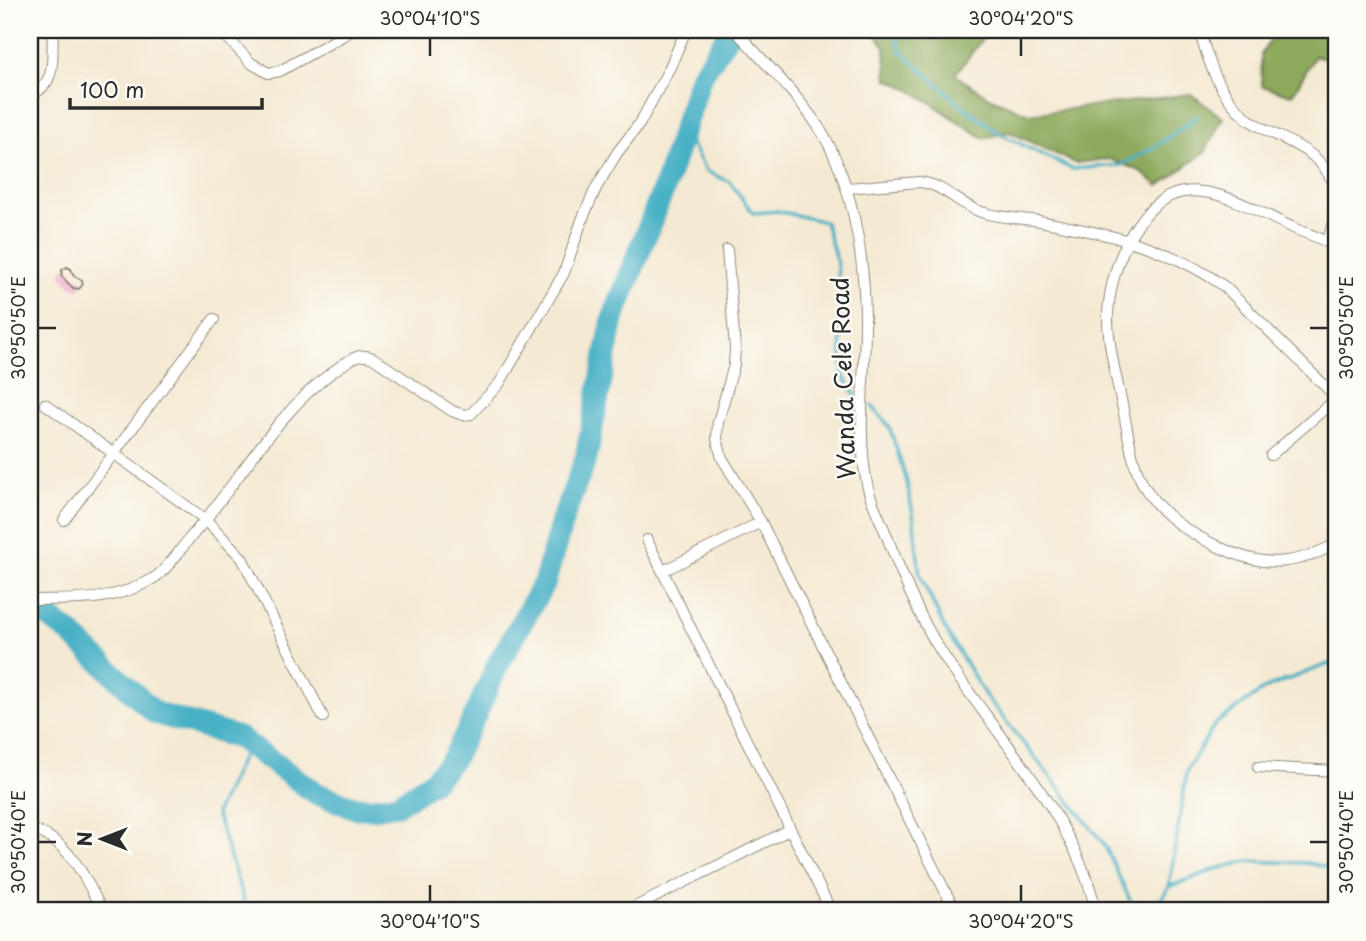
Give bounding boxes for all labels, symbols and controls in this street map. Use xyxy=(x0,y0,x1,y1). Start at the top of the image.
text: 30°04'10"S xyxy=(379,4,481,31)
text: 30°04'20"S xyxy=(968,4,1074,31)
scale bar xyxy=(70,66,262,110)
text: 100 m xyxy=(80,73,144,105)
text: 30°50'50"E xyxy=(4,276,31,380)
street label: Wanda Cele Road xyxy=(820,276,864,480)
text: 30°50'50"E xyxy=(1332,276,1359,380)
text: 30°50'40"E xyxy=(4,790,31,894)
text: 30°50'40"E xyxy=(1332,790,1359,894)
north arrow xyxy=(66,804,136,874)
text: N xyxy=(70,831,98,847)
text: 30°04'10"S xyxy=(379,907,481,934)
text: 30°04'20"S xyxy=(968,907,1074,934)

